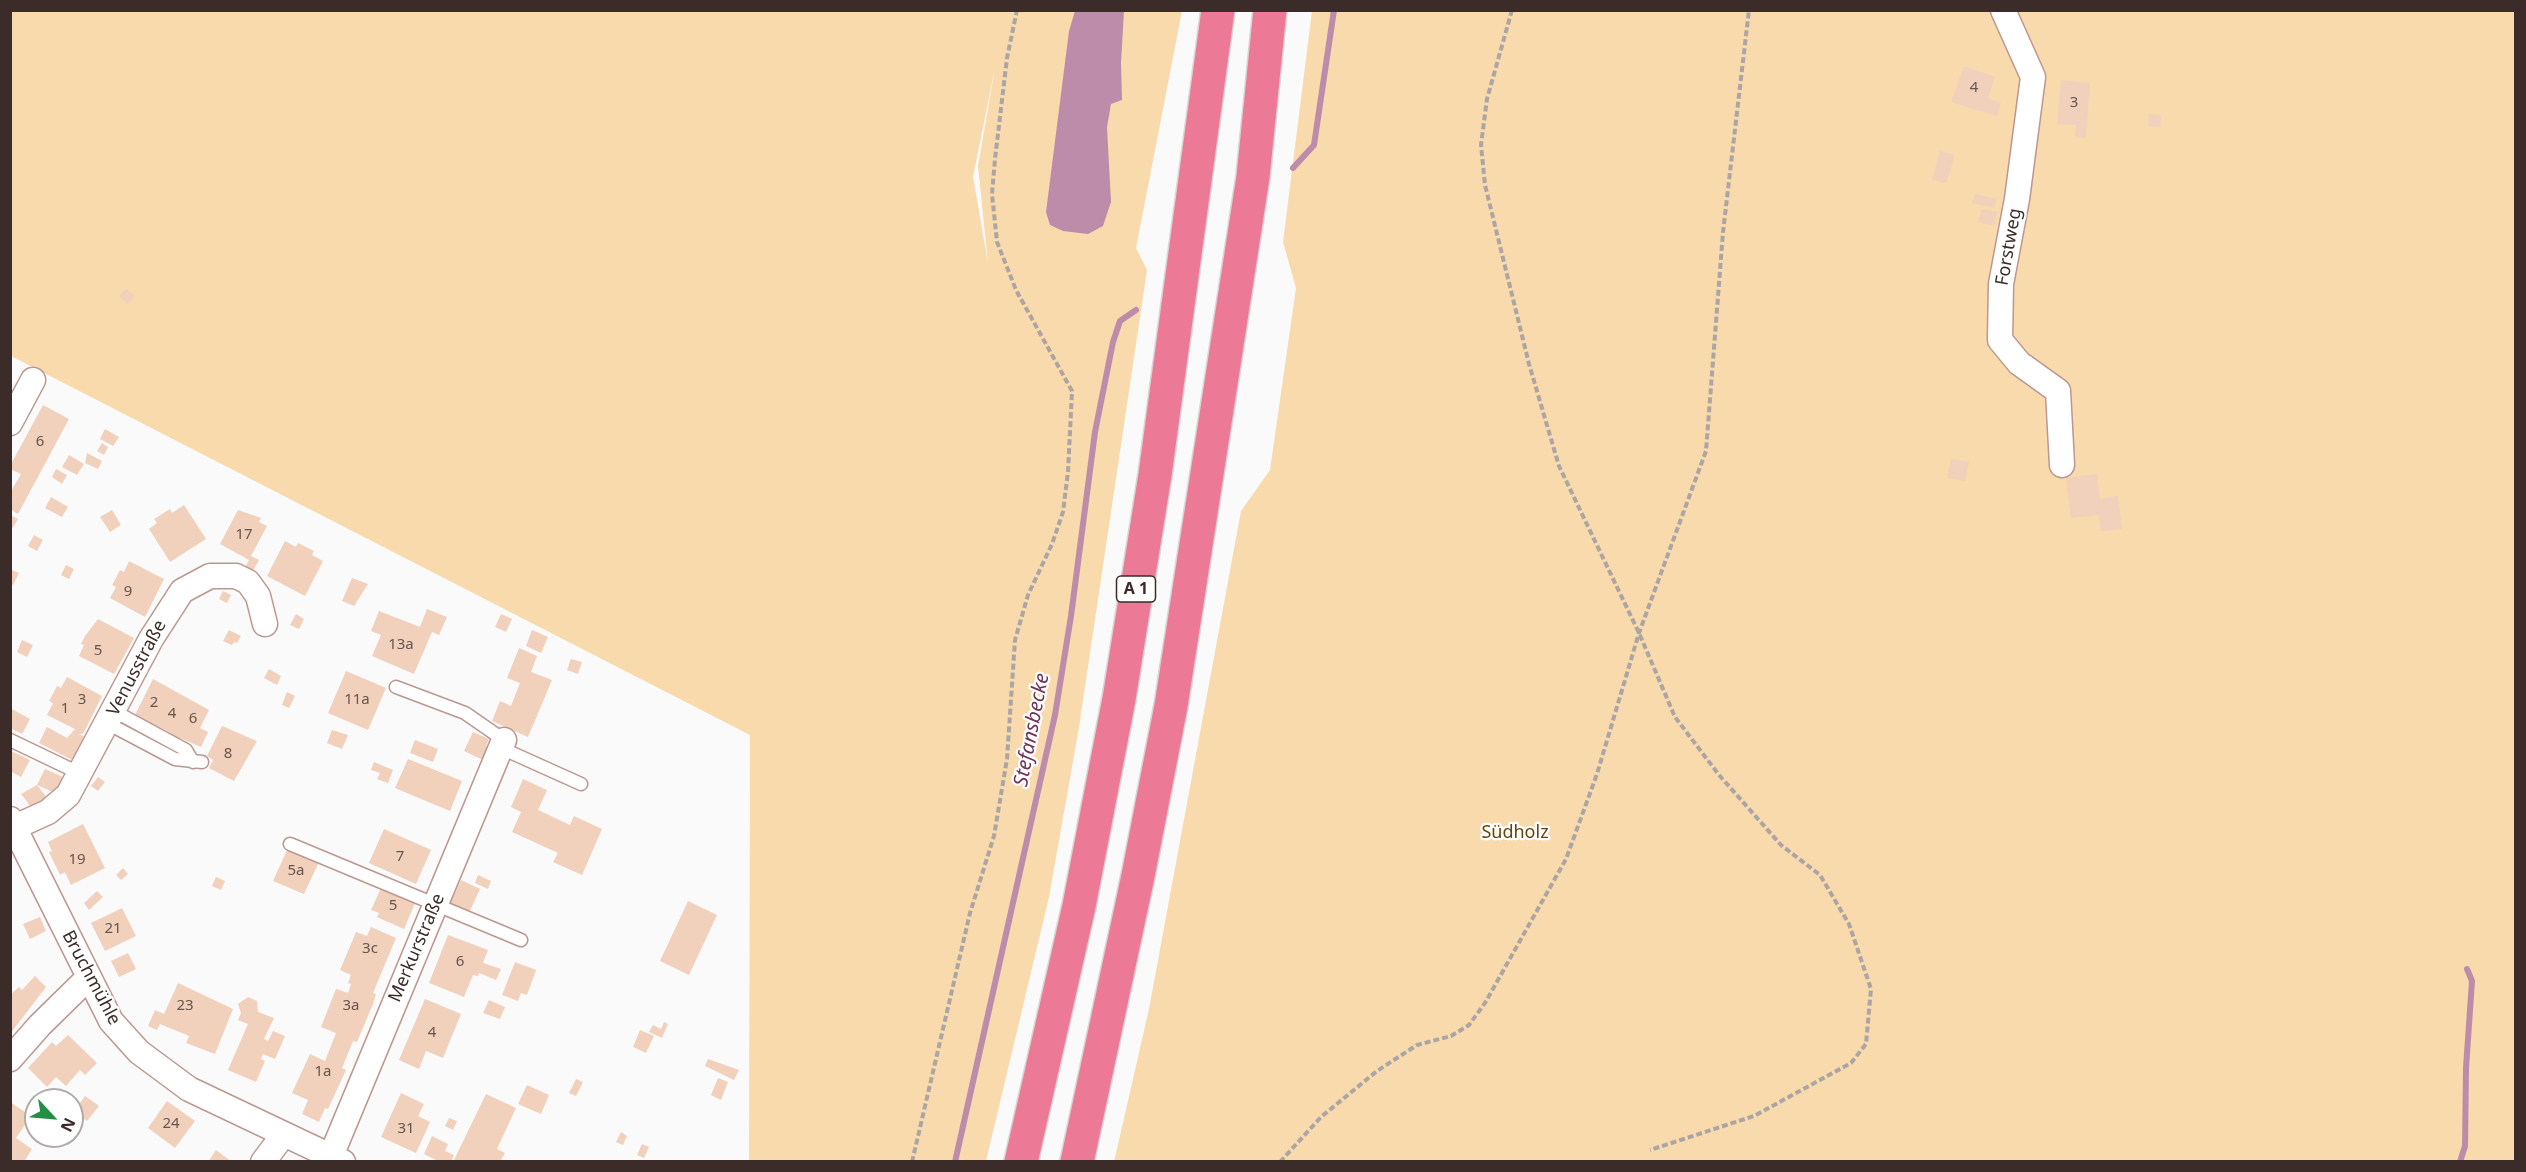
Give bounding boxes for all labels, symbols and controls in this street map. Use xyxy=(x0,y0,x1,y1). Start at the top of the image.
house number: 4 xyxy=(1970,79,1978,97)
house number: 3 xyxy=(2070,94,2078,112)
street label: Forstweg xyxy=(1992,207,2026,287)
house number: 6 xyxy=(36,433,44,451)
house number: 17 xyxy=(235,526,253,544)
road number: A 1 xyxy=(1116,576,1156,602)
house number: 9 xyxy=(124,583,132,601)
street label: Venusstraße xyxy=(103,616,171,720)
house number: 13a xyxy=(388,636,414,654)
house number: 5 xyxy=(94,642,102,660)
water label: Stefansbecke xyxy=(1009,671,1055,789)
house number: 3 xyxy=(78,691,86,709)
house number: 11a xyxy=(344,691,370,709)
house number: 2 xyxy=(150,694,158,712)
house number: 1 xyxy=(61,700,69,718)
house number: 4 xyxy=(168,705,176,723)
house number: 6 xyxy=(189,710,197,728)
house number: 8 xyxy=(224,745,232,763)
park label: Südholz xyxy=(1481,822,1549,844)
house number: 7 xyxy=(396,848,404,866)
house number: 19 xyxy=(68,851,86,869)
house number: 5a xyxy=(288,862,304,880)
street label: Merkurstraße xyxy=(384,890,450,1006)
house number: 5 xyxy=(389,897,397,915)
house number: 21 xyxy=(104,920,122,938)
street label: Bruchmühle xyxy=(57,927,125,1029)
house number: 3c xyxy=(362,940,378,958)
house number: 6 xyxy=(456,953,464,971)
house number: 23 xyxy=(176,997,194,1015)
house number: 3a xyxy=(343,997,359,1015)
house number: 4 xyxy=(428,1024,436,1042)
house number: 1a xyxy=(315,1063,331,1081)
north arrow xyxy=(24,1088,84,1148)
text: N xyxy=(56,1114,81,1136)
house number: 24 xyxy=(162,1115,180,1133)
house number: 31 xyxy=(397,1120,415,1138)

